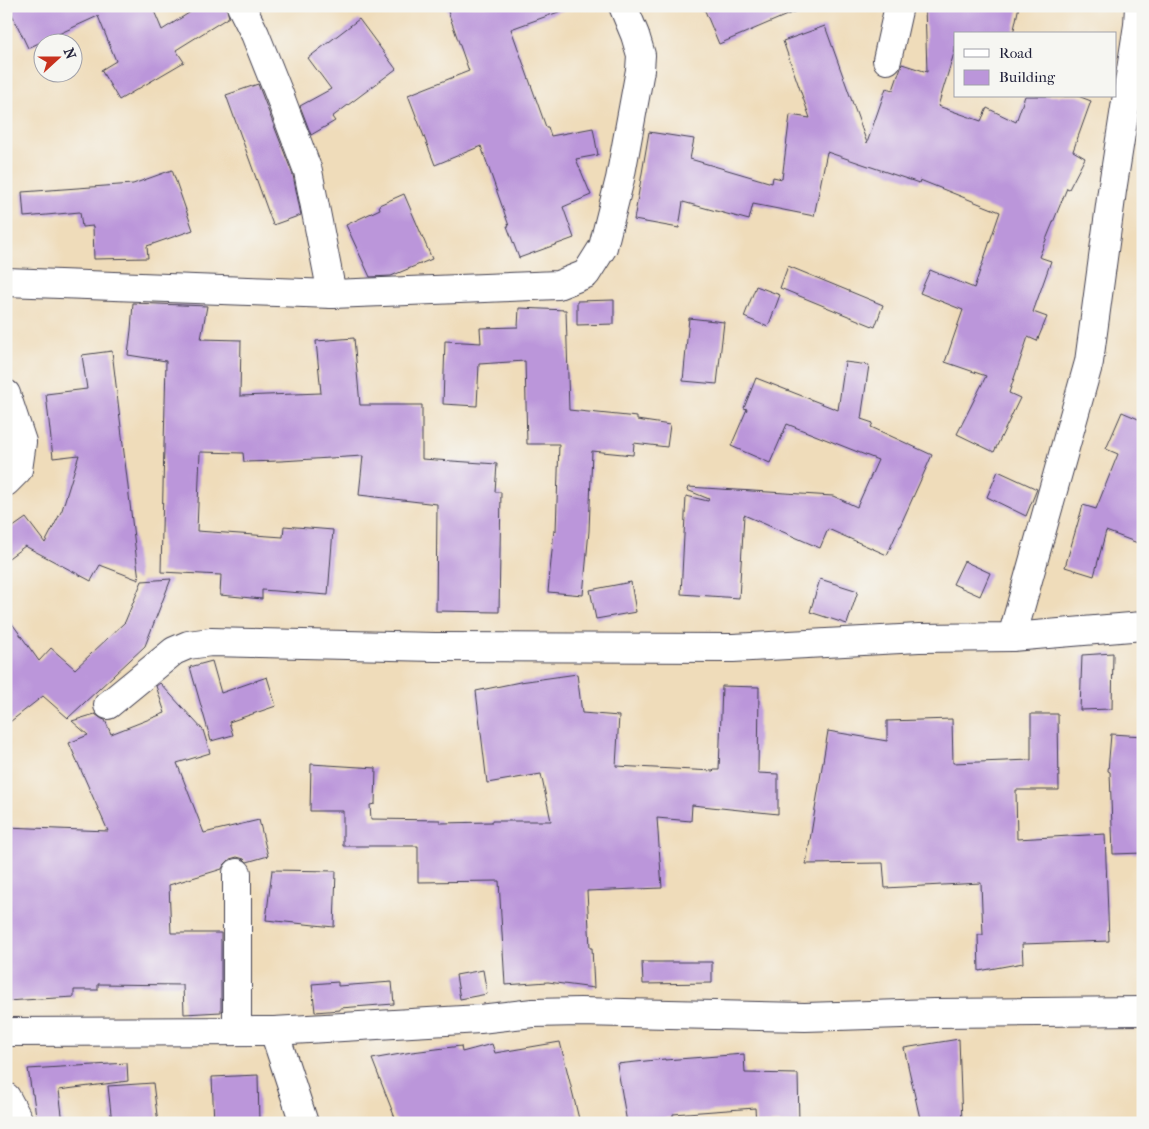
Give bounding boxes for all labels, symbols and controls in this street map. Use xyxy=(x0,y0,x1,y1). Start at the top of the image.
north arrow xyxy=(32,32,82,82)
legend xyxy=(954,32,1116,98)
text: Road xyxy=(999,44,1033,62)
text: N xyxy=(60,46,80,62)
text: Building xyxy=(999,68,1056,86)

